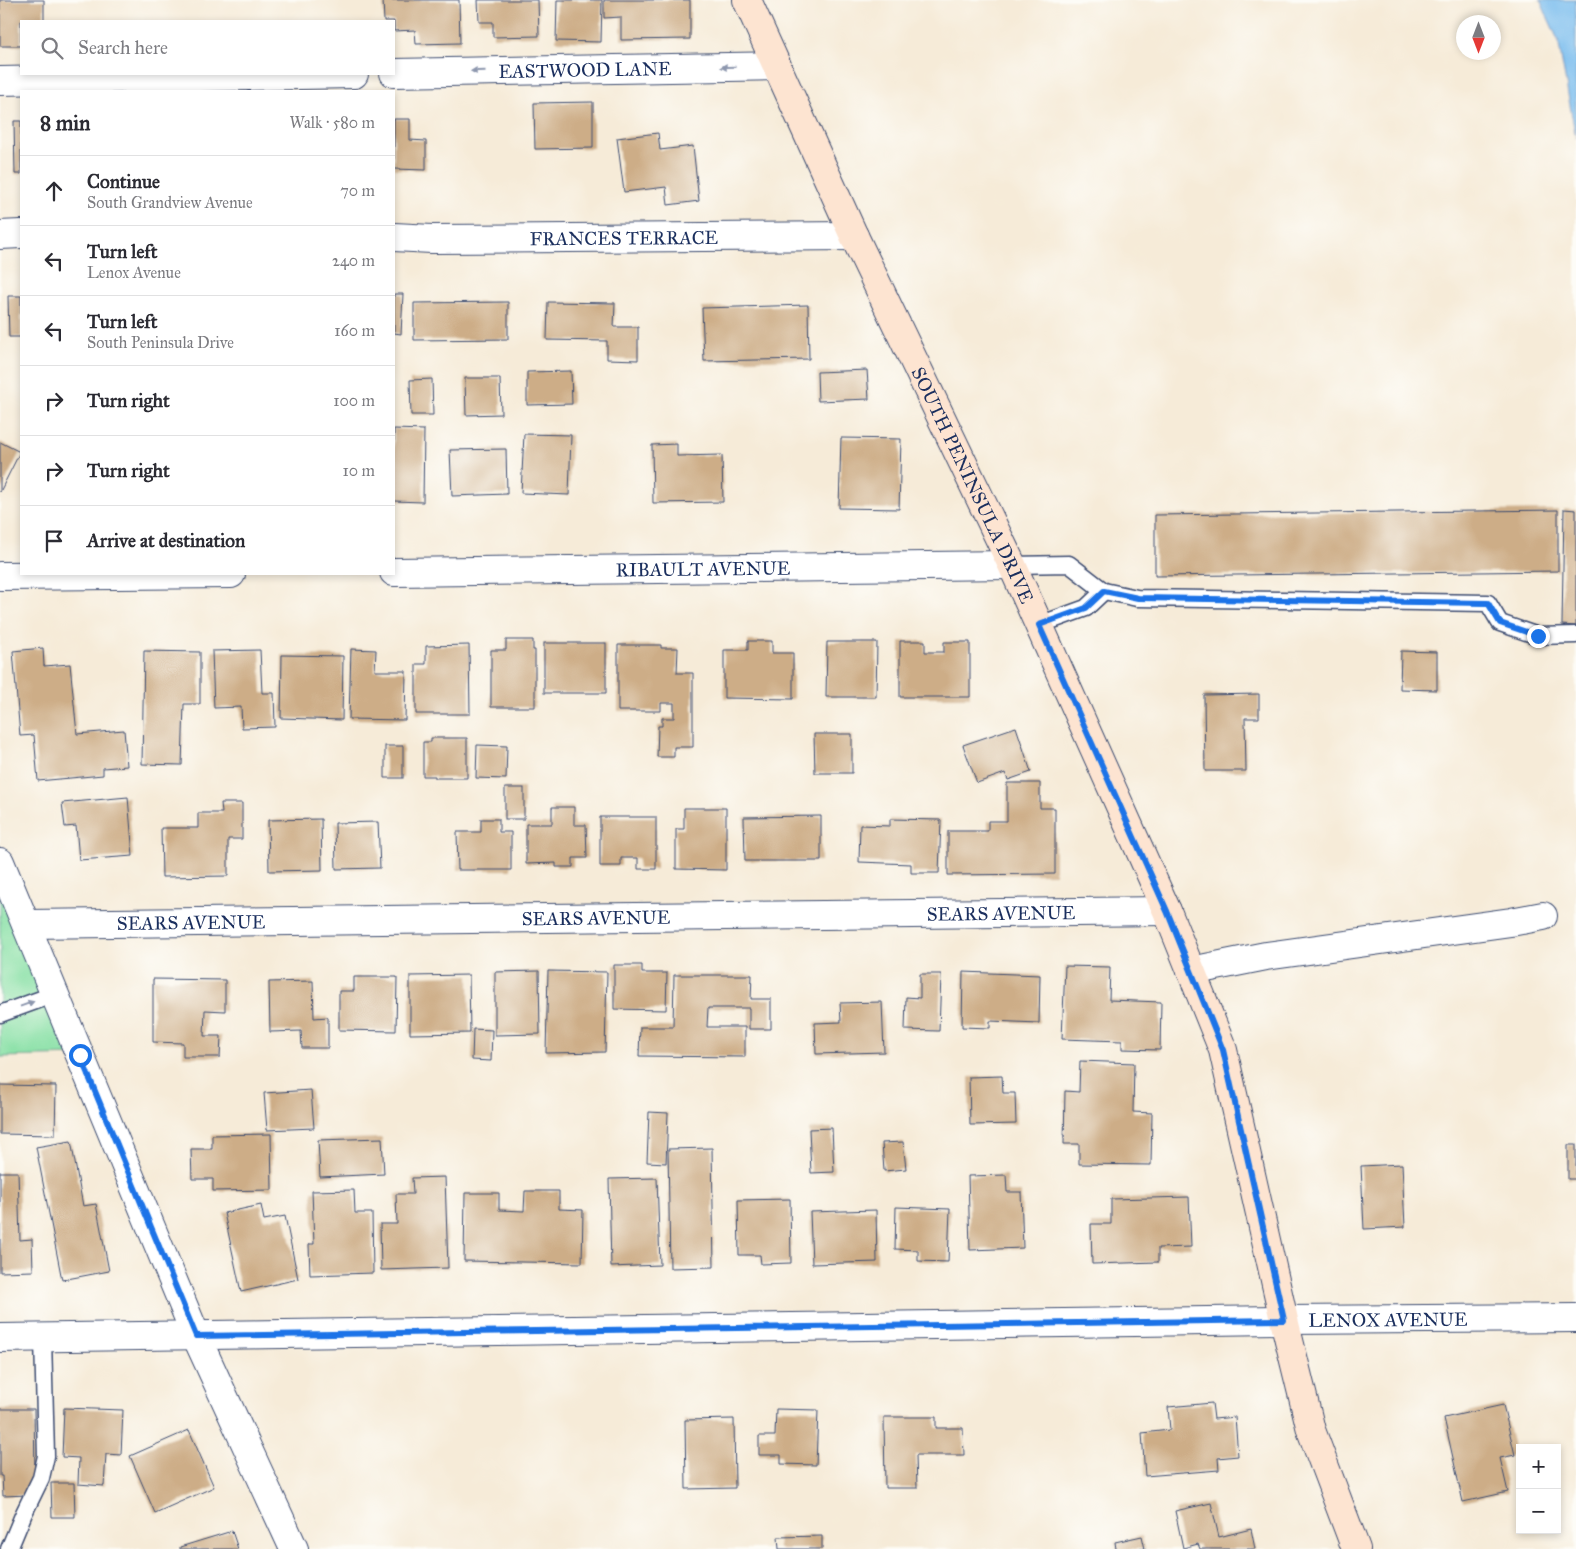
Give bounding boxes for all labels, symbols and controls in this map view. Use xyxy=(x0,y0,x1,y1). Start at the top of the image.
north arrow xyxy=(1456,15,1501,60)
search box xyxy=(20,20,395,75)
icon: search xyxy=(38,34,66,62)
text: Search here xyxy=(78,36,168,59)
street label: EASTWOOD LANE xyxy=(498,56,672,83)
one-way arrow xyxy=(720,63,736,71)
one-way arrow xyxy=(470,68,486,76)
text: 8 min xyxy=(40,110,90,136)
text: Walk · 580 m xyxy=(290,113,375,132)
text: Continue xyxy=(87,170,160,193)
icon: ahead xyxy=(40,177,68,205)
text: 70 m xyxy=(340,181,375,200)
text: South Grandview Avenue xyxy=(87,193,253,212)
street label: FRANCES TERRACE xyxy=(530,225,719,250)
text: Turn left xyxy=(87,240,157,263)
icon: left xyxy=(40,247,68,275)
text: 240 m xyxy=(332,251,375,270)
text: Lenox Avenue xyxy=(87,263,181,282)
text: Turn left xyxy=(87,310,157,333)
icon: left xyxy=(40,317,68,345)
text: 160 m xyxy=(334,321,375,340)
text: South Peninsula Drive xyxy=(87,333,234,352)
street label: SOUTH PENINSULA DRIVE xyxy=(907,363,1039,607)
icon: right xyxy=(40,387,68,415)
text: Turn right xyxy=(87,389,170,412)
text: 100 m xyxy=(333,391,375,410)
icon: right xyxy=(40,457,68,485)
text: Turn right xyxy=(87,459,170,482)
text: 10 m xyxy=(343,461,375,480)
icon: arrive xyxy=(40,527,68,555)
text: Arrive at destination xyxy=(87,529,245,552)
street label: RIBAULT AVENUE xyxy=(615,556,791,581)
route end xyxy=(1527,625,1550,648)
street label: SEARS AVENUE xyxy=(926,901,1076,925)
street label: SEARS AVENUE xyxy=(521,905,671,930)
street label: SEARS AVENUE xyxy=(116,910,266,934)
one-way arrow xyxy=(20,1000,35,1007)
route start xyxy=(69,1044,92,1067)
street label: LENOX AVENUE xyxy=(1308,1307,1468,1331)
map controls xyxy=(1516,1444,1561,1534)
button: + xyxy=(1516,1444,1561,1489)
button: − xyxy=(1516,1489,1561,1534)

